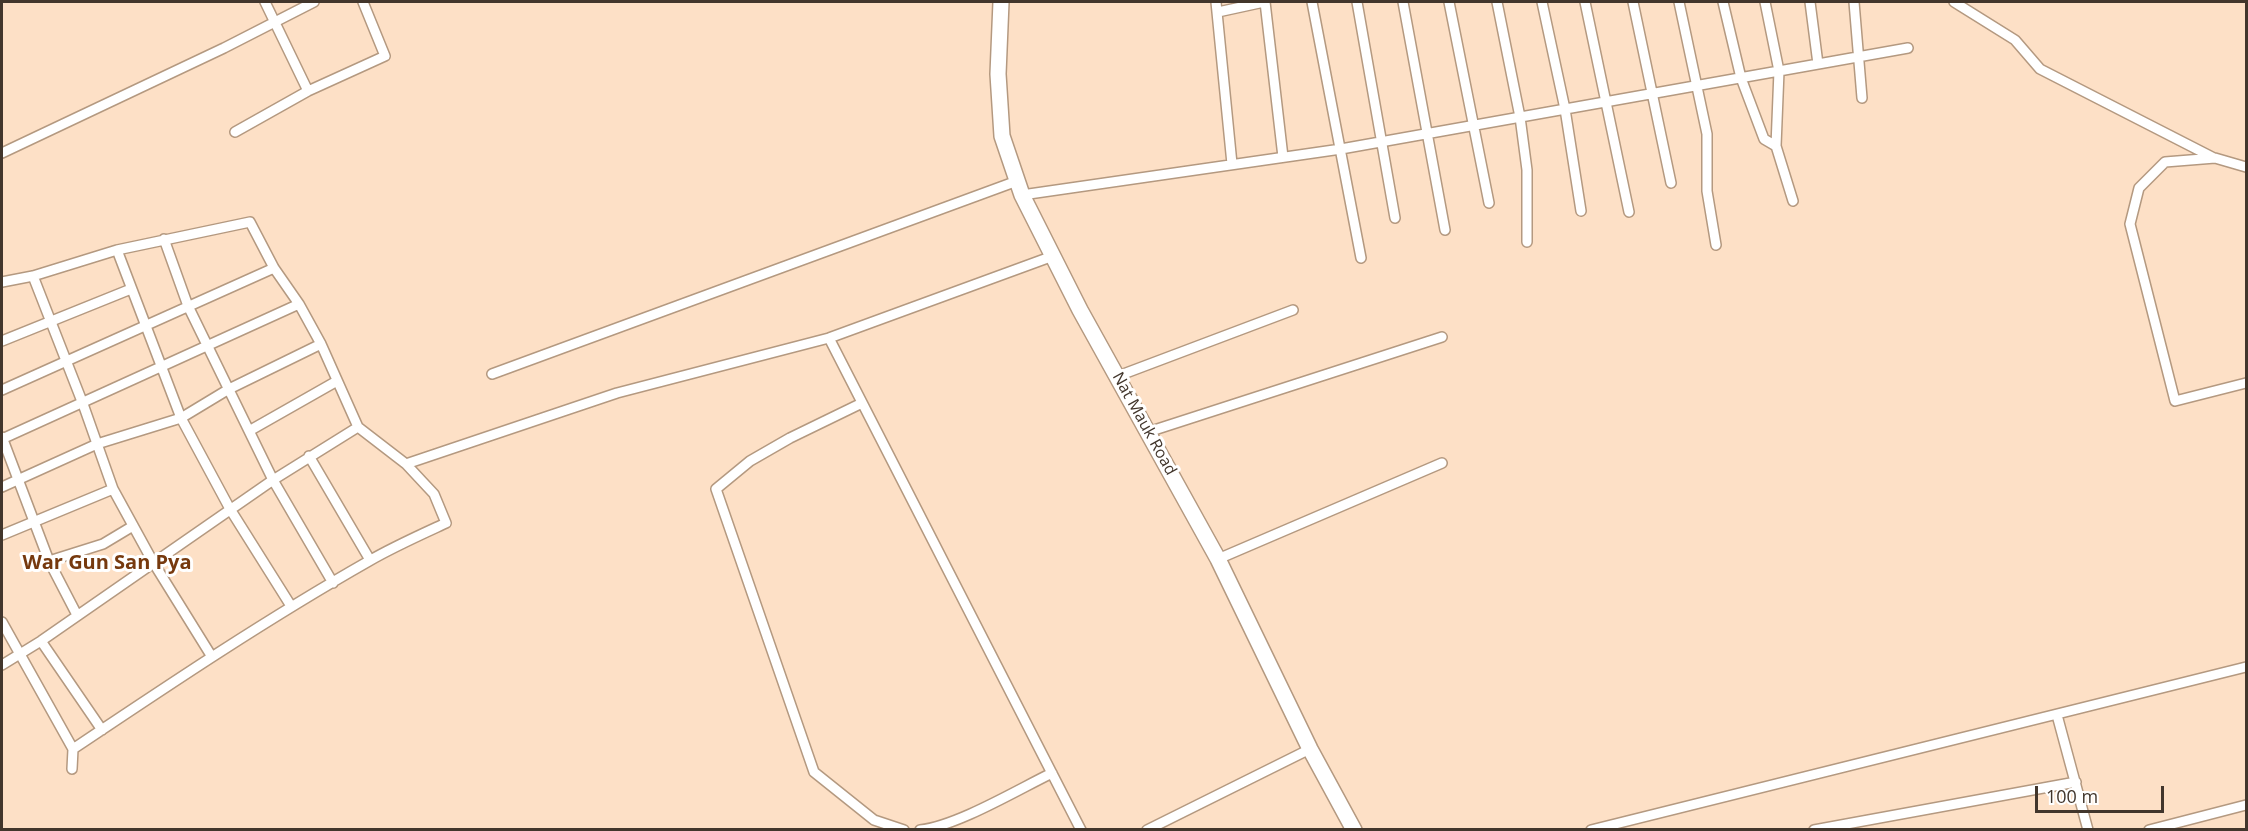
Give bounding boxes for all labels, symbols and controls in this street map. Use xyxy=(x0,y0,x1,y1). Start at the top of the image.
street label: Nat Mauk Road xyxy=(1108,369,1180,479)
district label: War Gun San Pya xyxy=(22,551,192,575)
scale bar xyxy=(2038,774,2167,812)
text: 100 m xyxy=(2046,784,2098,808)

